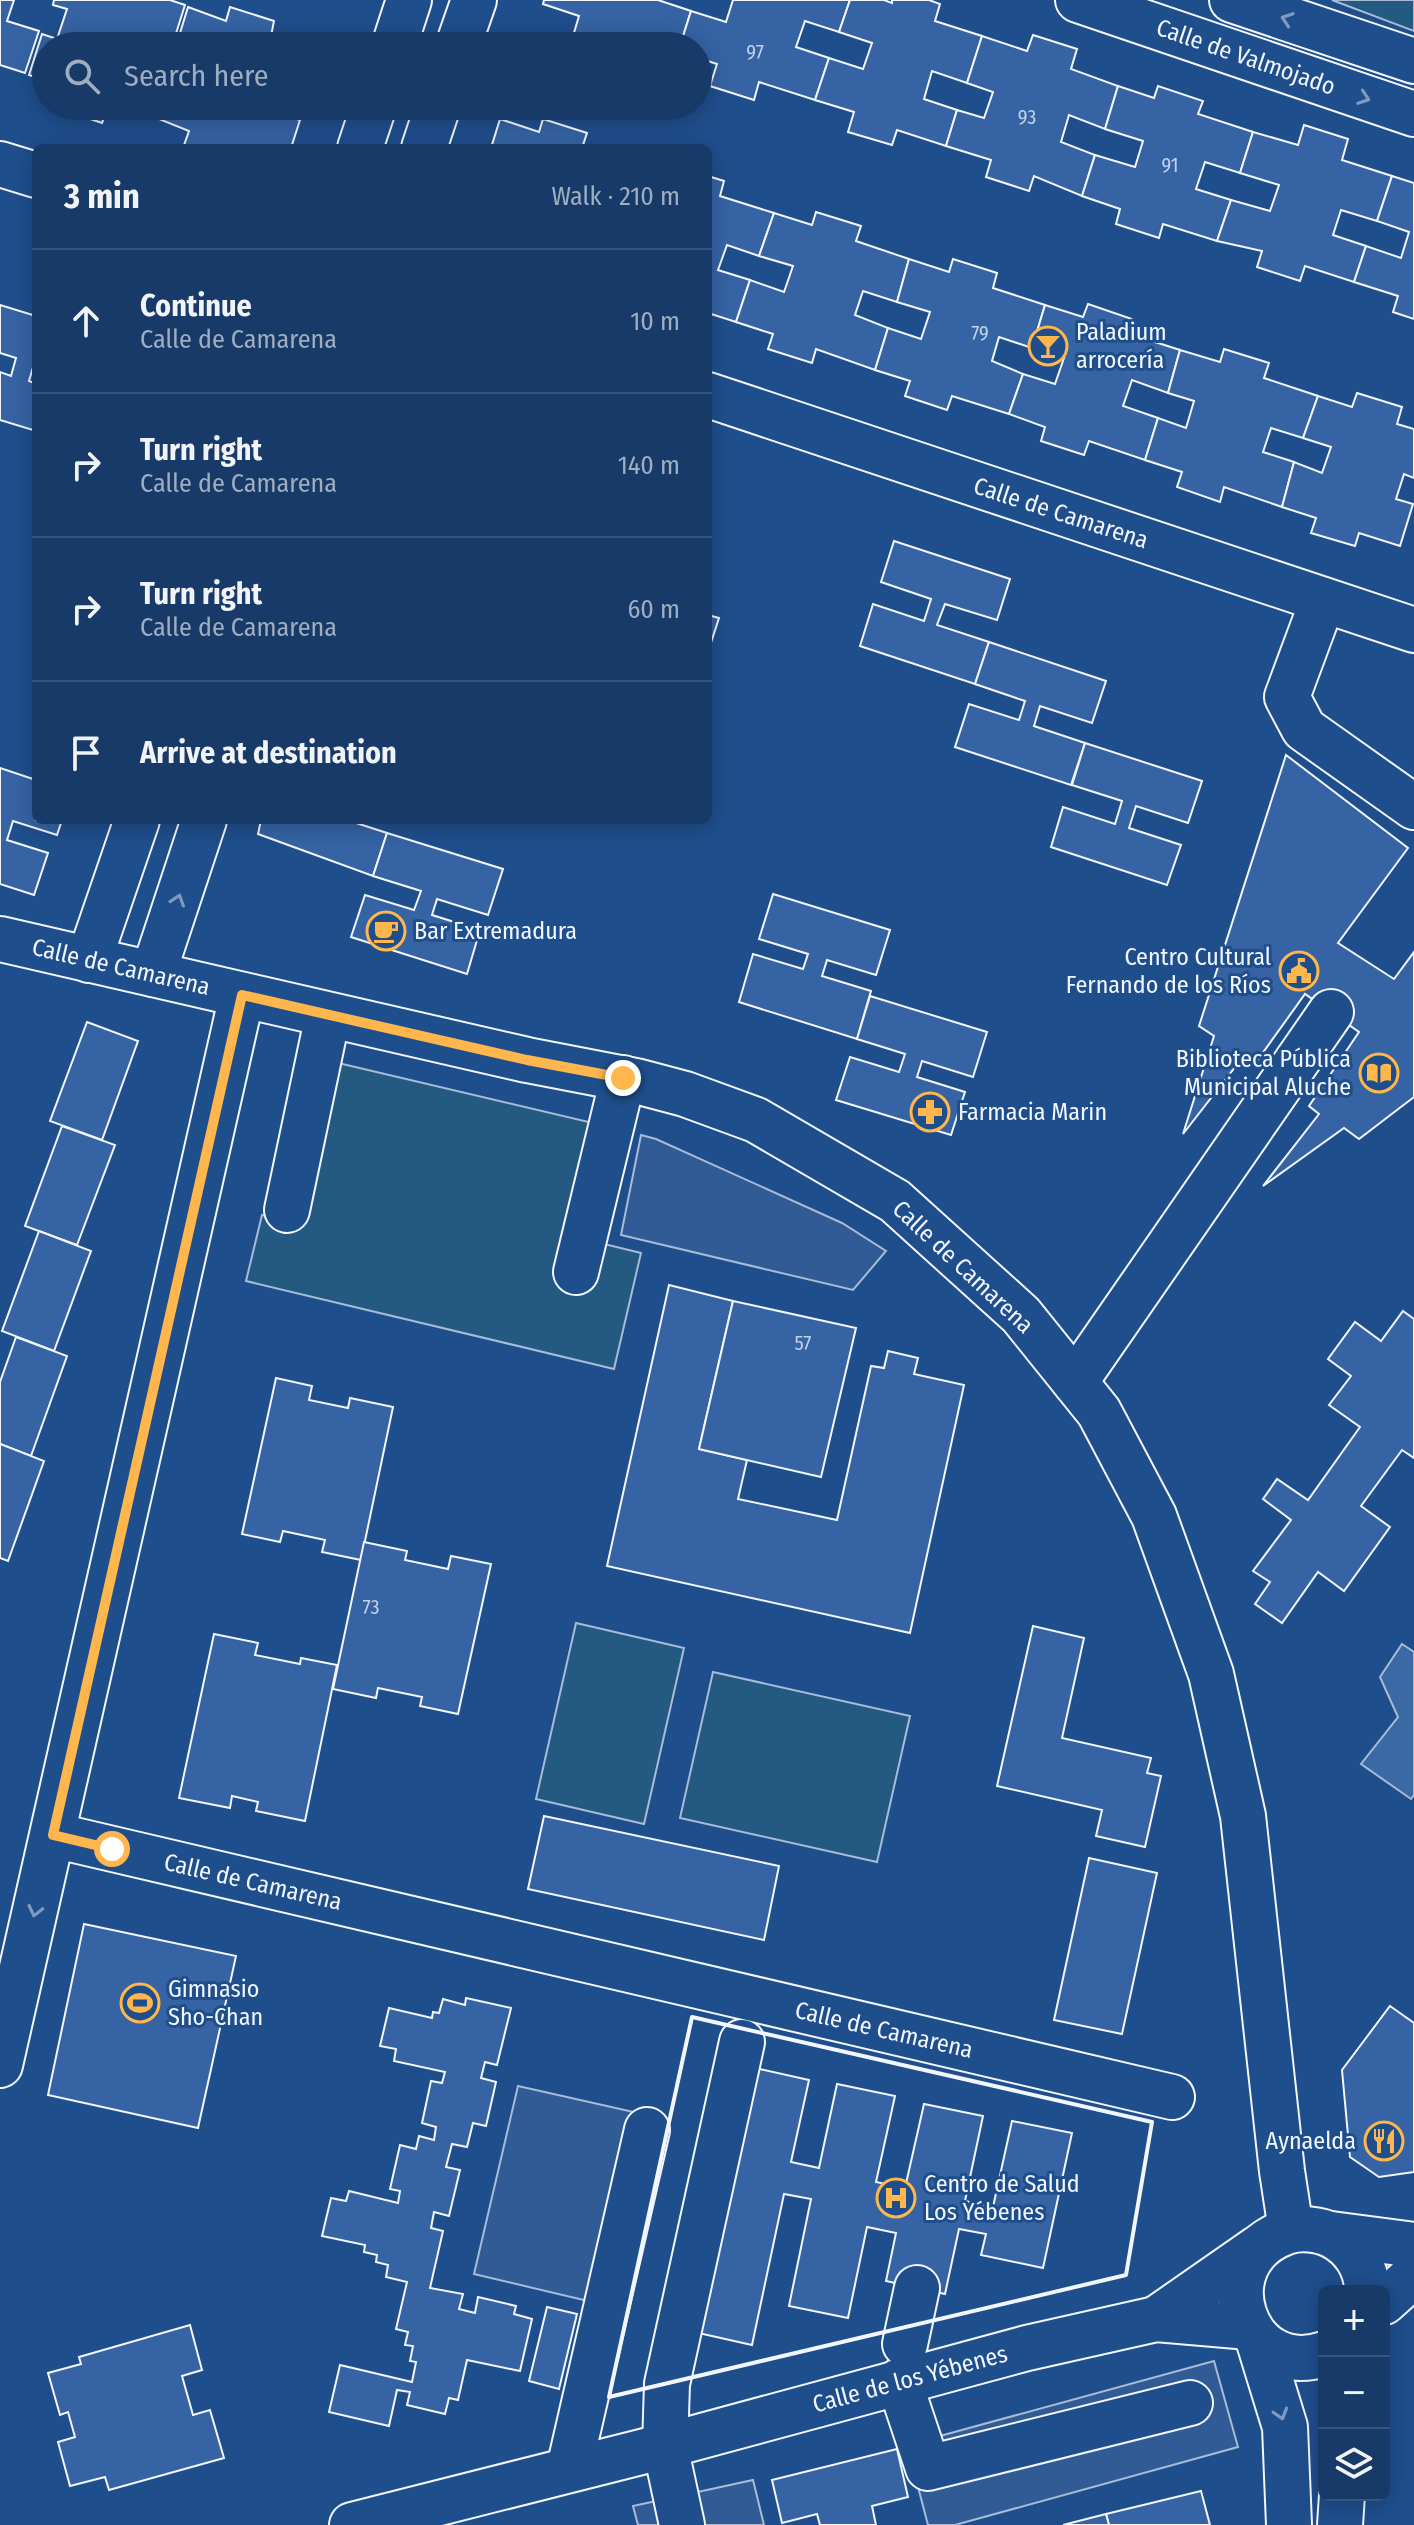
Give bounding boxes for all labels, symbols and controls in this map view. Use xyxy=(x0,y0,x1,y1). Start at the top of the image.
one-way arrow xyxy=(1281,12,1295,28)
street label: Calle de Valmojado xyxy=(1153,13,1339,101)
search box xyxy=(32,32,712,120)
house number: 97 xyxy=(746,40,764,64)
icon: search xyxy=(60,54,104,98)
text: Search here xyxy=(124,58,269,94)
one-way arrow xyxy=(1357,88,1371,104)
house number: 93 xyxy=(1018,105,1036,129)
house number: 91 xyxy=(1161,153,1179,177)
text: 3 min xyxy=(64,176,140,217)
text: Walk · 210 m xyxy=(551,181,680,212)
text: Continue xyxy=(140,288,252,324)
icon: ahead xyxy=(64,299,108,343)
text: 10 m xyxy=(630,306,680,337)
place label: Paladium arrocería xyxy=(1076,318,1167,374)
house number: 79 xyxy=(971,321,989,345)
text: Calle de Camarena xyxy=(140,324,337,355)
bar icon: Paladium arrocería xyxy=(1027,325,1069,367)
text: Turn right xyxy=(140,432,262,468)
icon: right xyxy=(64,443,108,487)
text: 140 m xyxy=(618,450,680,481)
text: Calle de Camarena xyxy=(140,468,337,499)
street label: Calle de Camarena xyxy=(970,472,1152,554)
text: Turn right xyxy=(140,576,262,612)
icon: right xyxy=(64,587,108,631)
text: 60 m xyxy=(627,594,680,625)
text: Calle de Camarena xyxy=(140,612,337,643)
icon: arrive xyxy=(64,731,108,775)
text: Arrive at destination xyxy=(140,735,397,771)
one-way arrow xyxy=(168,894,184,908)
cafe icon: Bar Extremadura xyxy=(365,910,407,952)
place label: Bar Extremadura xyxy=(414,917,577,945)
street label: Calle de Camarena xyxy=(29,933,213,1001)
place label: Centro Cultural Fernando de los Ríos xyxy=(1066,943,1271,999)
public building icon: Centro Cultural Fernando de los Ríos xyxy=(1278,950,1320,992)
place label: Biblioteca Pública Municipal Aluche xyxy=(1176,1045,1351,1101)
library icon: Biblioteca Pública Municipal Aluche xyxy=(1358,1052,1400,1094)
route end xyxy=(605,1060,641,1096)
pharmacy icon: Farmacia Marin xyxy=(909,1091,951,1133)
place label: Farmacia Marin xyxy=(958,1098,1107,1126)
street label: Calle de Camarena xyxy=(887,1195,1039,1339)
house number: 57 xyxy=(795,1331,811,1355)
house number: 73 xyxy=(363,1595,379,1619)
route start xyxy=(94,1831,130,1867)
street label: Calle de Camarena xyxy=(161,1848,345,1916)
one-way arrow xyxy=(27,1904,44,1918)
place label: Gimnasio Sho-Chan xyxy=(168,1975,263,2031)
sports icon: Gimnasio Sho-Chan xyxy=(119,1982,161,2024)
street label: Calle de Camarena xyxy=(792,1996,976,2064)
restaurant icon: Aynaelda xyxy=(1363,2120,1405,2162)
place label: Aynaelda xyxy=(1266,2127,1356,2155)
place label: Centro de Salud Los Yébenes xyxy=(924,2170,1080,2226)
hospital icon: Centro de Salud Los Yébenes xyxy=(875,2177,917,2219)
map controls xyxy=(1318,2285,1390,2501)
button: + xyxy=(1318,2285,1390,2357)
street label: Calle de los Yébenes xyxy=(810,2340,1010,2418)
button: − xyxy=(1318,2357,1390,2429)
one-way arrow xyxy=(1272,2407,1288,2420)
button: layers xyxy=(1318,2429,1390,2501)

